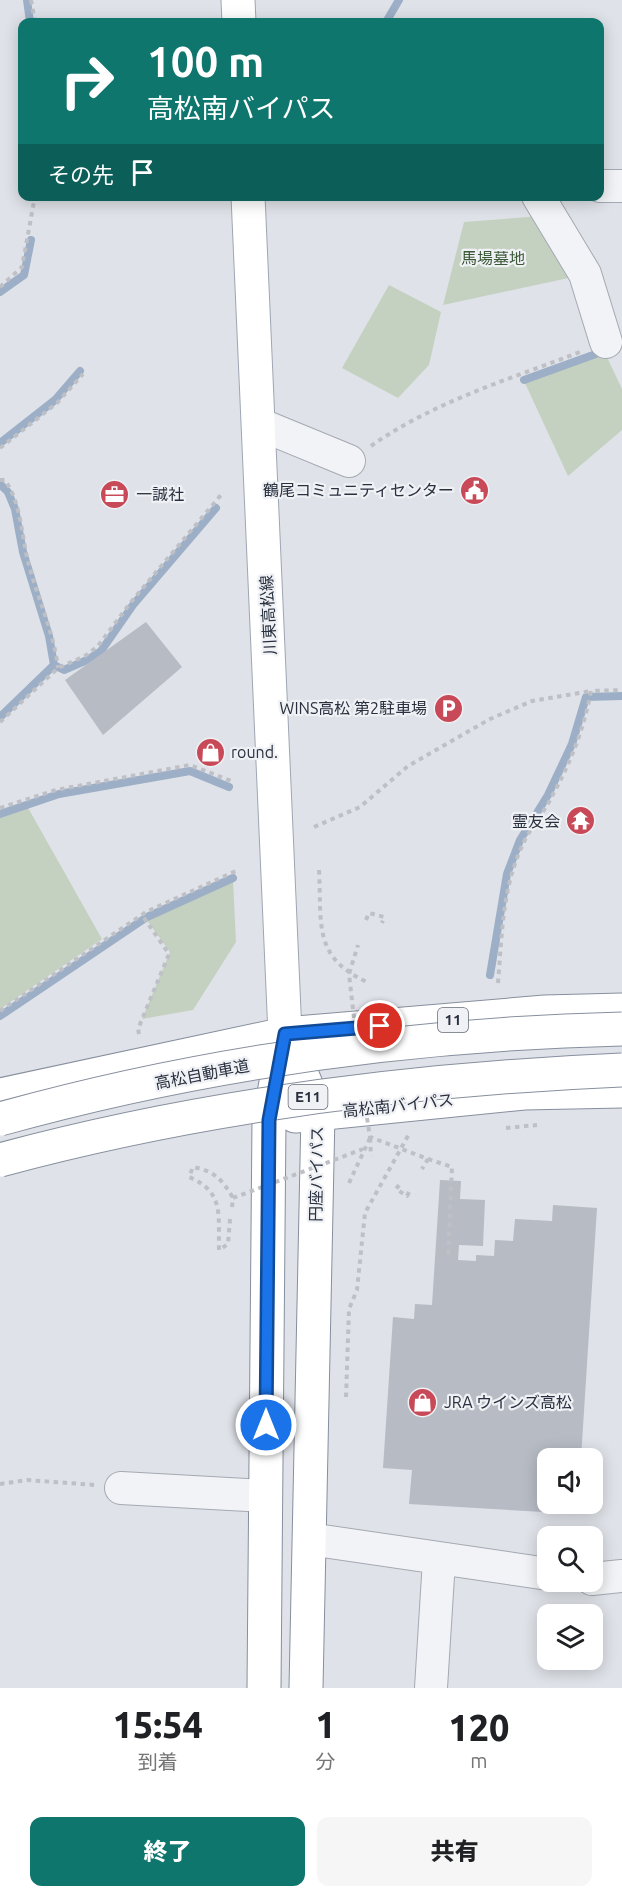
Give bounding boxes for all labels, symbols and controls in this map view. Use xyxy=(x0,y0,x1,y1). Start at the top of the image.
text: 100 m xyxy=(147,38,264,85)
icon: right xyxy=(48,42,126,120)
text: 高松南バイパス xyxy=(147,93,335,123)
icon: arrive xyxy=(126,156,159,189)
text: その先 xyxy=(48,162,114,187)
park label: 馬場墓地 xyxy=(461,249,525,267)
public building icon: 鶴尾コミュニティセンター xyxy=(459,474,491,506)
office icon: 一誠社 xyxy=(99,478,131,510)
place label: 鶴尾コミュニティセンター xyxy=(263,481,454,499)
place label: 一誠社 xyxy=(136,485,184,503)
street label: 川東高松線 xyxy=(257,575,279,655)
parking icon: WINS高松 第2駐車場 xyxy=(432,692,464,724)
place label: WINS高松 第2駐車場 xyxy=(280,699,427,717)
shop icon: round. xyxy=(194,736,226,768)
place label: round. xyxy=(231,743,278,761)
temple icon: 霊友会 xyxy=(565,805,597,837)
place label: 霊友会 xyxy=(512,812,560,830)
pin xyxy=(354,1000,405,1051)
road number: 11 xyxy=(438,1008,468,1032)
icon: arrive xyxy=(363,1009,396,1042)
street label: 高松自動車道 xyxy=(153,1056,251,1092)
road number: E11 xyxy=(288,1085,328,1109)
street label: 高松南バイパス xyxy=(342,1090,454,1120)
street label: 円座バイパス xyxy=(306,1126,326,1222)
shop icon: JRA ウインズ高松 xyxy=(407,1386,439,1418)
position arrow xyxy=(234,1393,298,1457)
place label: JRA ウインズ高松 xyxy=(444,1393,572,1411)
map controls xyxy=(537,1448,603,1670)
button: sound xyxy=(537,1448,603,1514)
button: search xyxy=(537,1526,603,1592)
button: layers xyxy=(537,1604,603,1670)
text: 15:54 xyxy=(113,1704,203,1745)
text: 1 xyxy=(315,1704,336,1745)
text: 120 xyxy=(448,1707,509,1748)
text: m xyxy=(470,1749,488,1772)
text: 到着 xyxy=(138,1750,178,1773)
text: 分 xyxy=(316,1750,336,1773)
button: 終了 xyxy=(30,1817,305,1886)
button: 共有 xyxy=(317,1817,592,1886)

